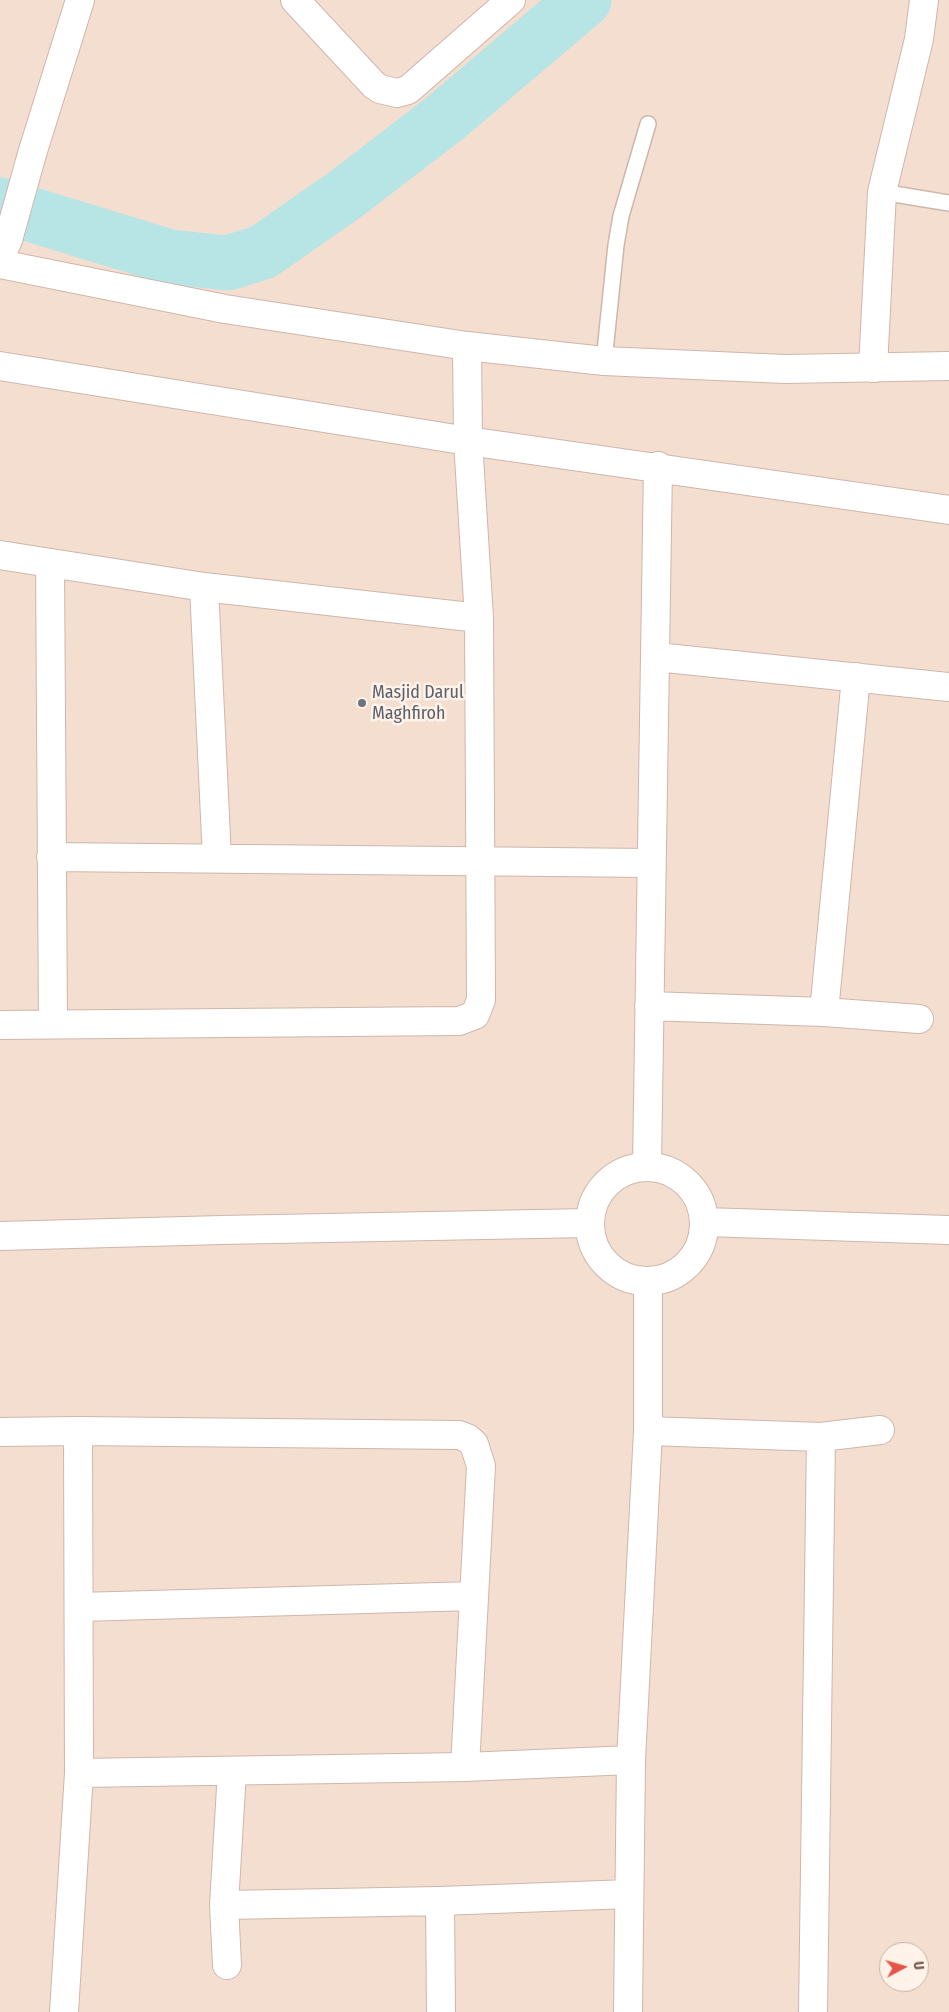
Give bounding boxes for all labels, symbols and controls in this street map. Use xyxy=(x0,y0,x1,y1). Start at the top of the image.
place label: Masjid Darul Maghfiroh xyxy=(372,682,464,724)
marker: Masjid Darul Maghfiroh xyxy=(356,697,368,709)
north arrow xyxy=(879,1942,929,1992)
text: U xyxy=(910,1961,927,1970)

